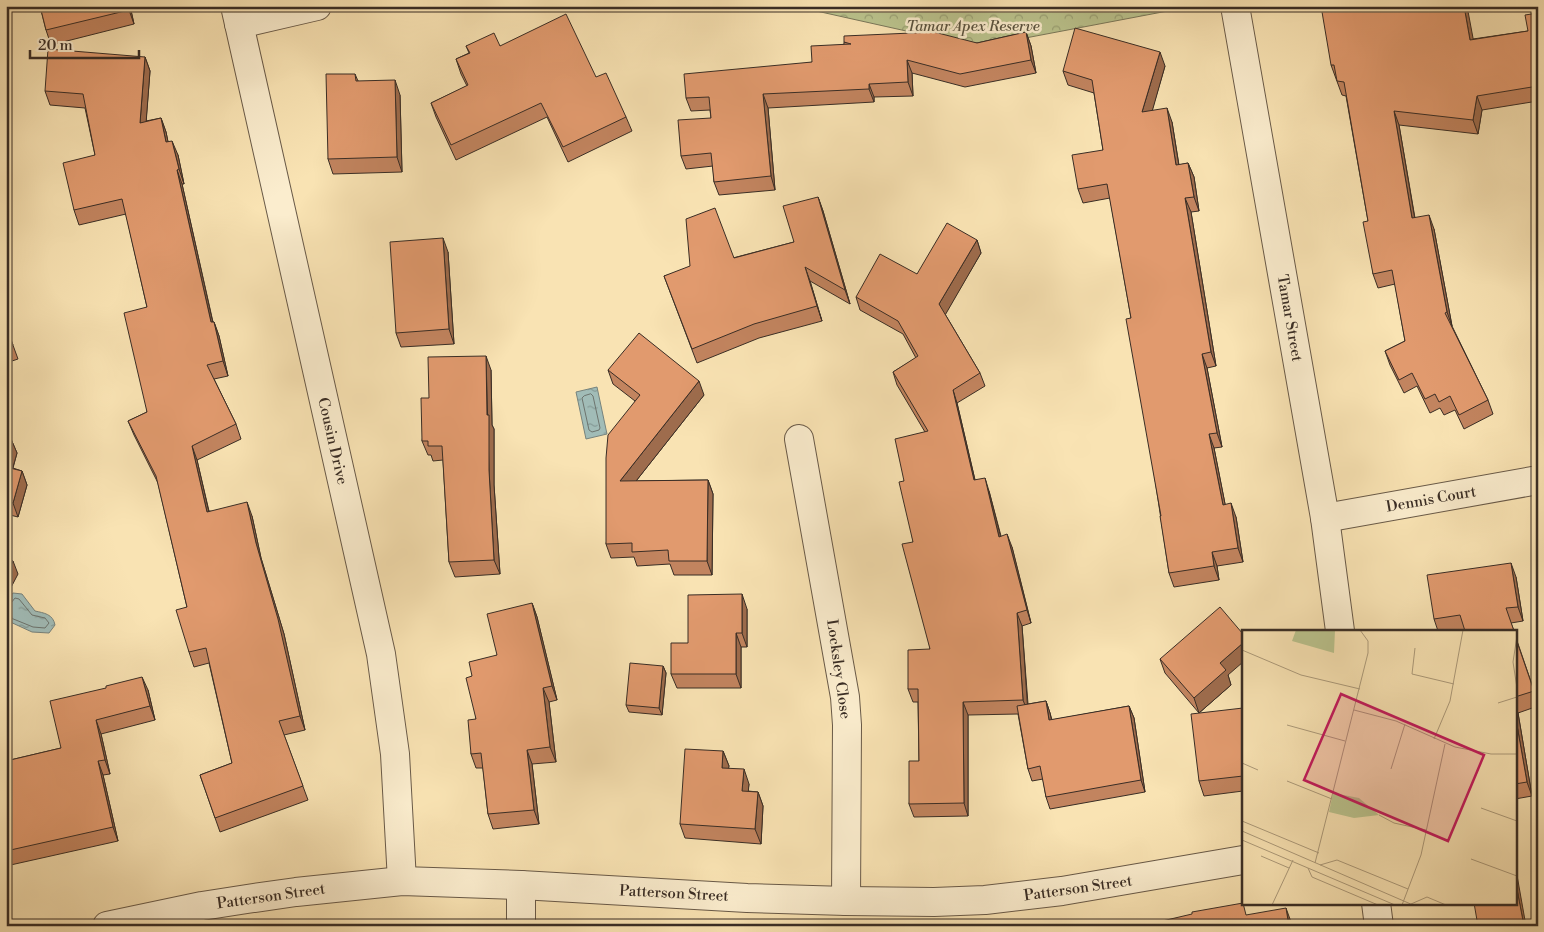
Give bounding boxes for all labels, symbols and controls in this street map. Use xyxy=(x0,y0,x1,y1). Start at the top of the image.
park label: Tamar Apex Reserve xyxy=(906,17,1040,36)
scale bar xyxy=(30,28,139,60)
text: 20 m xyxy=(38,36,73,55)
street label: Tamar Street xyxy=(1272,273,1307,364)
street label: Cousin Drive xyxy=(313,396,352,487)
street label: Dennis Court xyxy=(1385,482,1478,517)
street label: Locksley Close xyxy=(822,618,855,720)
inset map xyxy=(1242,630,1516,904)
street label: Patterson Street xyxy=(1023,871,1134,906)
street label: Patterson Street xyxy=(216,879,327,914)
street label: Patterson Street xyxy=(619,881,730,906)

